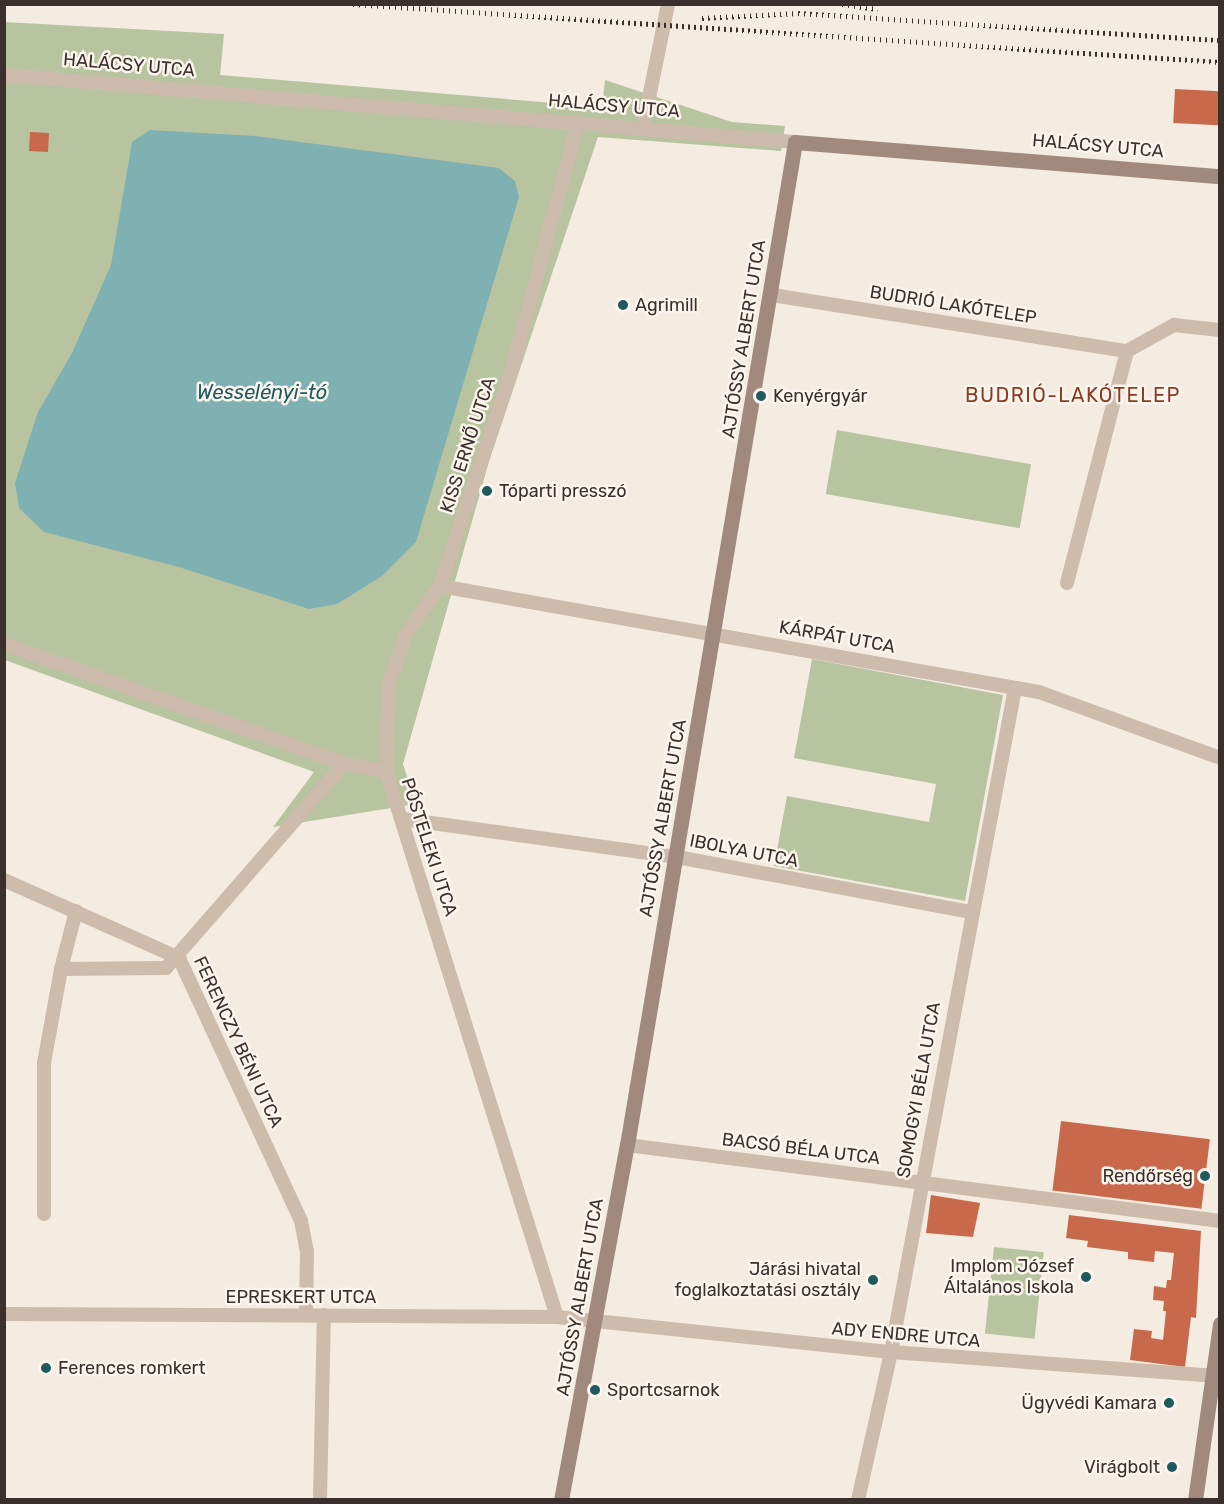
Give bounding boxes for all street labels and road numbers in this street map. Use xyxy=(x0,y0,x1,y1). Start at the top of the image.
street label: HALÁCSY UTCA xyxy=(62,48,196,82)
street label: HALÁCSY UTCA xyxy=(547,89,681,123)
street label: HALÁCSY UTCA xyxy=(1031,129,1165,163)
street label: AJTÓSSY ALBERT UTCA xyxy=(718,238,770,440)
street label: BUDRIÓ LAKÓTELEP xyxy=(868,281,1038,329)
street label: KISS ERNŐ UTCA xyxy=(436,375,500,515)
street label: KÁRPÁT UTCA xyxy=(777,616,897,658)
street label: AJTÓSSY ALBERT UTCA xyxy=(635,717,691,919)
street label: PÓSTELEKI UTCA xyxy=(396,775,462,919)
street label: IBOLYA UTCA xyxy=(688,830,800,872)
street label: FERENCZY BÉNI UTCA xyxy=(189,953,287,1131)
street label: SOMOGYI BÉLA UTCA xyxy=(893,1000,945,1180)
street label: BACSÓ BÉLA UTCA xyxy=(720,1129,882,1169)
street label: AJTÓSSY ALBERT UTCA xyxy=(552,1196,608,1398)
street label: EPRESKERT UTCA xyxy=(225,1286,377,1308)
street label: ADY ENDRE UTCA xyxy=(831,1318,981,1352)

